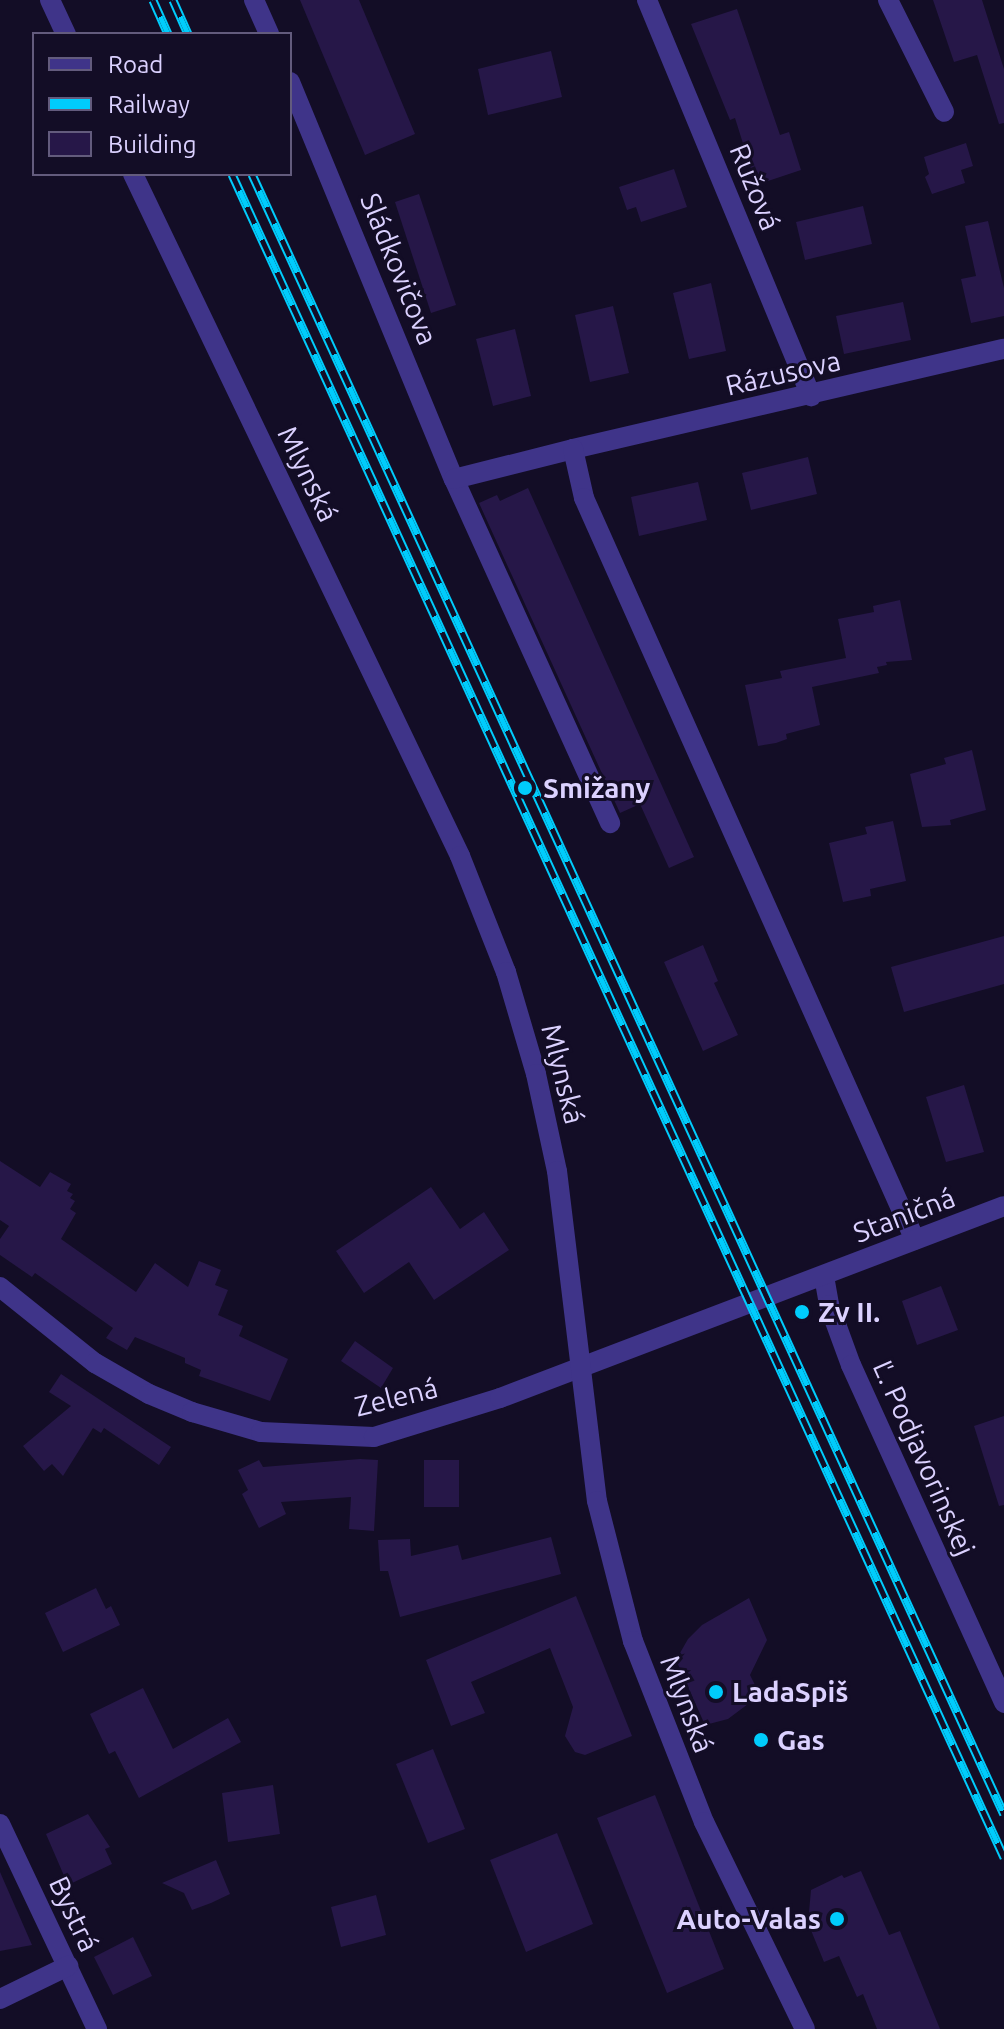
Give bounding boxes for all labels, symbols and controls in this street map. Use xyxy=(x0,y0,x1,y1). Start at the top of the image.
legend xyxy=(32,32,292,176)
text: Road xyxy=(108,51,163,78)
text: Railway xyxy=(108,91,190,118)
text: Building xyxy=(108,131,196,158)
street label: Ružová xyxy=(722,139,788,235)
street label: Sládkovičova xyxy=(353,188,445,350)
street label: Rázusova xyxy=(722,343,844,403)
street label: Mlynská xyxy=(271,421,345,527)
place label: Smižany xyxy=(543,771,650,805)
marker: Smižany xyxy=(514,777,536,799)
street label: Mlynská xyxy=(534,1021,592,1127)
street label: Staničná xyxy=(848,1180,960,1250)
place label: Zv II. xyxy=(818,1295,880,1329)
marker: Zv II. xyxy=(793,1303,811,1321)
street label: Ľ. Podjavorinskej xyxy=(866,1355,982,1561)
street label: Zelená xyxy=(351,1370,441,1424)
street label: Mlynská xyxy=(653,1650,721,1758)
place label: LadaSpiš xyxy=(732,1675,849,1709)
marker: LadaSpiš xyxy=(707,1683,725,1701)
place label: Gas xyxy=(777,1723,825,1757)
marker: Gas xyxy=(752,1731,770,1749)
street label: Bystrá xyxy=(42,1871,106,1957)
place label: Auto-Valas xyxy=(677,1902,821,1936)
marker: Auto-Valas xyxy=(828,1910,846,1928)

